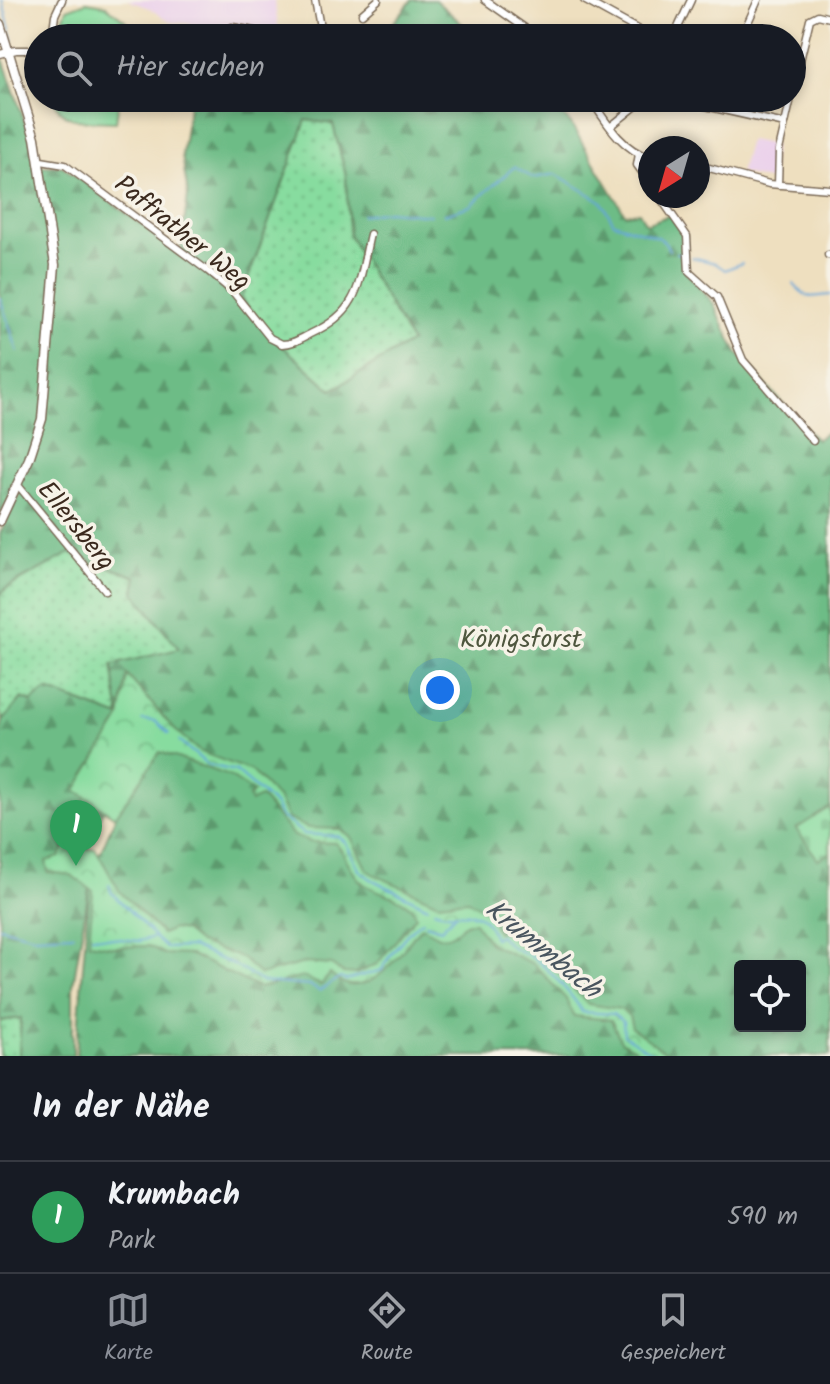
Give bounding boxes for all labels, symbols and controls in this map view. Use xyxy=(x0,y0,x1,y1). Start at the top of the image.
search box xyxy=(24,24,806,112)
text: Hier suchen xyxy=(116,44,265,92)
icon: search xyxy=(52,46,96,90)
north arrow xyxy=(638,136,710,208)
street label: Paffrather Weg xyxy=(104,165,259,302)
street label: Ellersberg xyxy=(26,472,125,581)
park label: Königsforst xyxy=(460,619,583,661)
your location xyxy=(420,670,460,710)
pin: 1 xyxy=(50,800,102,866)
water label: Krummbach xyxy=(474,889,612,1012)
map controls xyxy=(734,960,806,1032)
button: locate xyxy=(734,960,806,1032)
text: In der Nähe xyxy=(32,1081,210,1135)
text: Krumbach xyxy=(108,1172,240,1220)
text: 1 xyxy=(54,1196,62,1238)
text: 590 m xyxy=(727,1196,798,1238)
text: Park xyxy=(108,1220,155,1262)
tab: Karte xyxy=(104,1288,153,1371)
tab: Route xyxy=(361,1288,413,1371)
tab: Gespeichert xyxy=(620,1288,726,1371)

